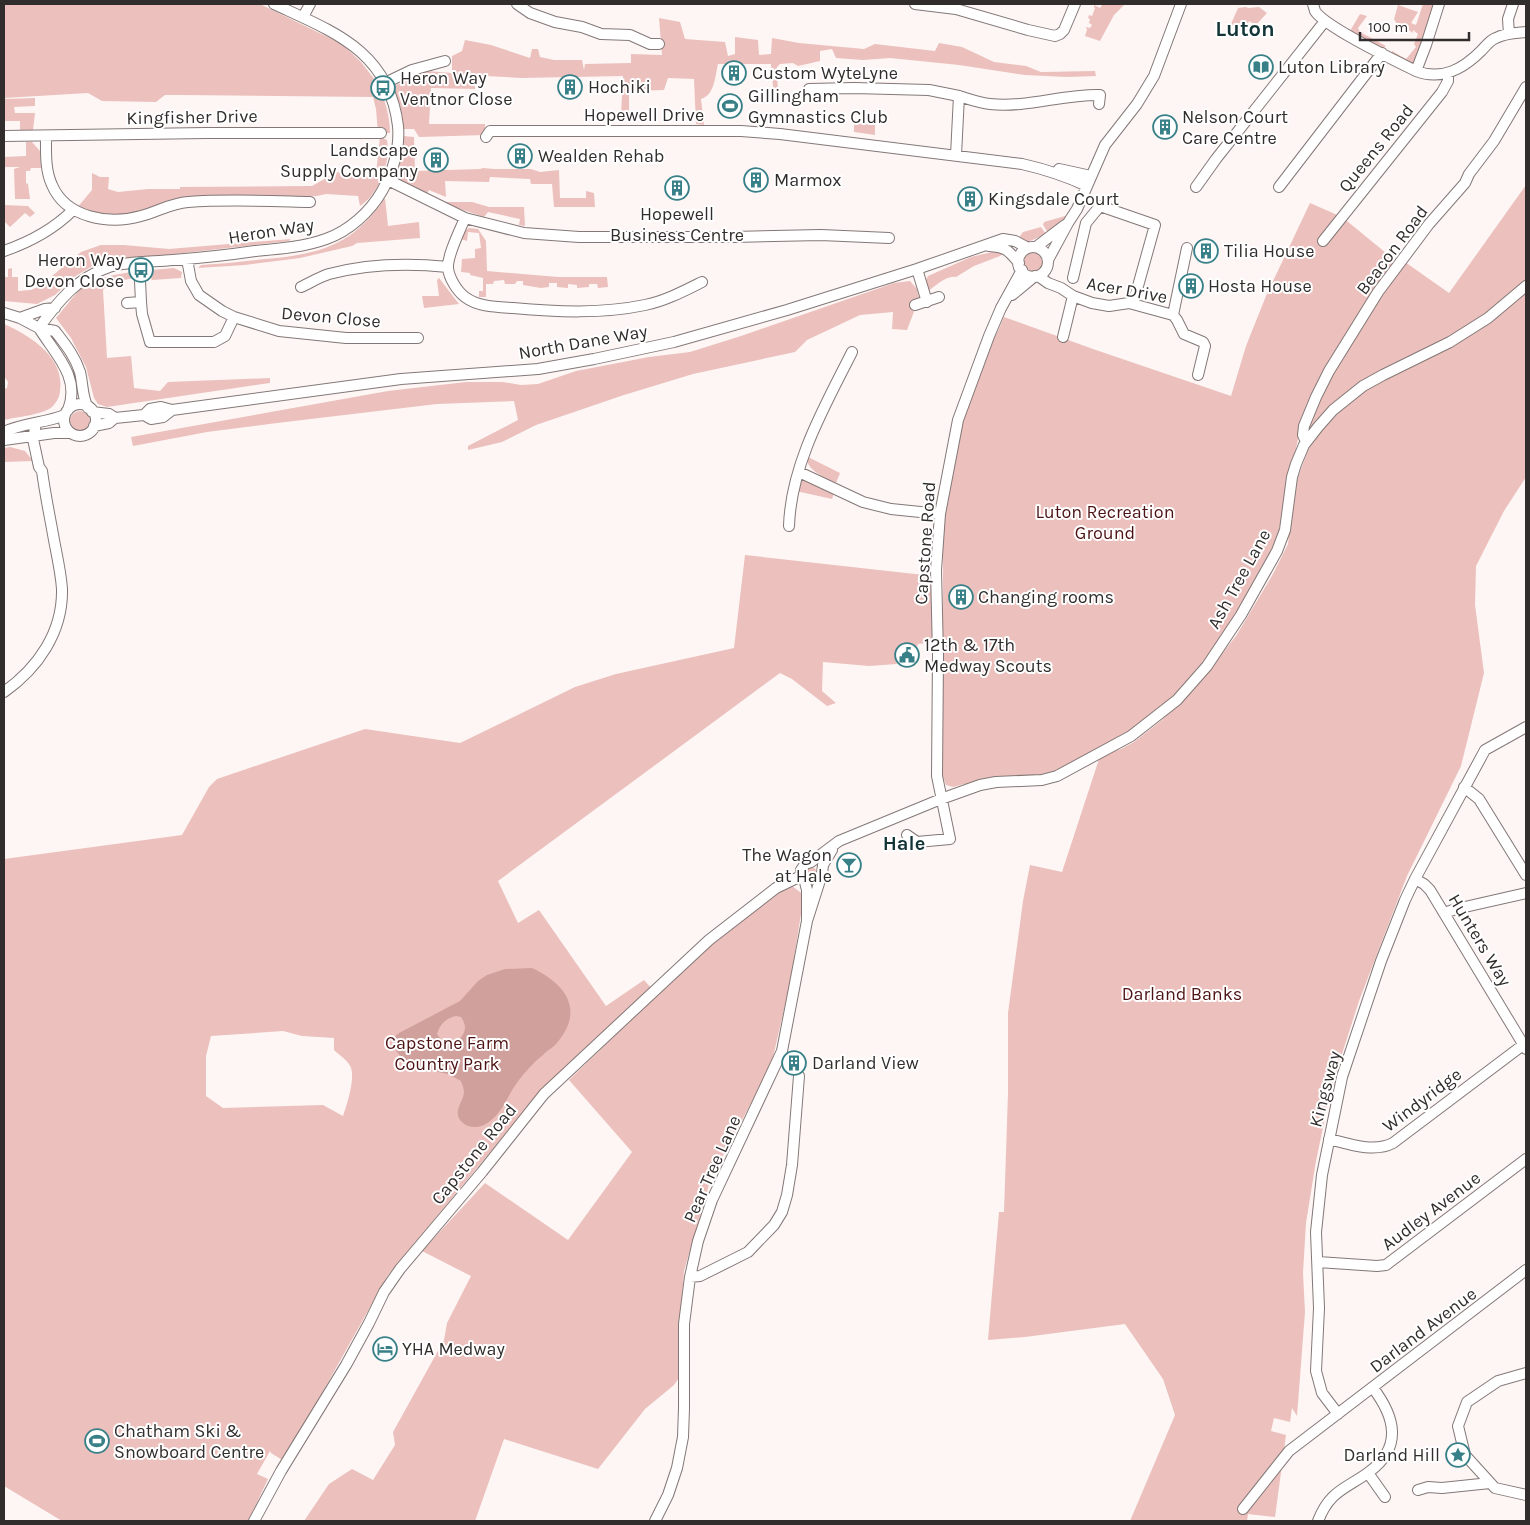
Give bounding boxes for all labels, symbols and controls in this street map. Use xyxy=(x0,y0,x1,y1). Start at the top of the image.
scale bar xyxy=(1360,10,1469,42)
district label: Luton xyxy=(1215,16,1275,42)
text: 100 m xyxy=(1368,18,1408,36)
library icon: Luton Library xyxy=(1248,54,1274,80)
place label: Luton Library xyxy=(1278,56,1385,78)
building icon: Custom WyteLyne xyxy=(721,60,747,86)
place label: Custom WyteLyne xyxy=(752,62,898,84)
place label: Heron Way Ventnor Close xyxy=(400,67,513,110)
building icon: Hochiki xyxy=(557,74,583,100)
bus stop icon: Heron Way Ventnor Close xyxy=(370,75,396,101)
place label: Hochiki xyxy=(588,76,651,98)
place label: Gillingham Gymnastics Club xyxy=(748,85,888,128)
sports icon: Gillingham Gymnastics Club xyxy=(717,93,743,119)
street label: Queens Road xyxy=(1334,99,1418,197)
street label: Hopewell Drive xyxy=(584,104,704,126)
street label: Kingfisher Drive xyxy=(126,105,258,129)
place label: Nelson Court Care Centre xyxy=(1182,106,1288,149)
building icon: Nelson Court Care Centre xyxy=(1152,114,1178,140)
place label: Landscape Supply Company xyxy=(280,139,419,182)
building icon: Wealden Rehab xyxy=(507,143,533,169)
place label: Wealden Rehab xyxy=(538,145,664,167)
building icon: Landscape Supply Company xyxy=(423,147,449,173)
building icon: Marmox xyxy=(743,167,769,193)
place label: Marmox xyxy=(774,169,842,191)
building icon: Hopewell Business Centre xyxy=(664,175,690,201)
building icon: Kingsdale Court xyxy=(957,186,983,212)
place label: Kingsdale Court xyxy=(988,188,1119,210)
street label: Beacon Road xyxy=(1351,201,1433,299)
place label: Hopewell Business Centre xyxy=(610,203,744,246)
street label: Heron Way xyxy=(227,213,316,249)
building icon: Tilia House xyxy=(1193,238,1219,264)
place label: Tilia House xyxy=(1224,240,1314,262)
place label: Heron Way Devon Close xyxy=(24,249,125,292)
bus stop icon: Heron Way Devon Close xyxy=(128,257,154,283)
street label: Acer Drive xyxy=(1085,272,1169,308)
building icon: Hosta House xyxy=(1178,273,1204,299)
place label: Hosta House xyxy=(1208,275,1312,297)
street label: Devon Close xyxy=(280,302,382,332)
street label: North Dane Way xyxy=(517,320,650,364)
street label: Capstone Road xyxy=(910,481,940,605)
park label: Luton Recreation Ground xyxy=(1035,501,1175,544)
street label: Ash Tree Lane xyxy=(1203,525,1275,633)
building icon: Changing rooms xyxy=(948,584,974,610)
place label: Changing rooms xyxy=(978,586,1114,608)
place label: 12th & 17th Medway Scouts xyxy=(924,634,1052,677)
public building icon: 12th & 17th Medway Scouts xyxy=(894,642,920,668)
district label: Hale xyxy=(883,832,925,855)
place label: The Wagon at Hale xyxy=(742,844,832,887)
bar icon: The Wagon at Hale xyxy=(836,852,862,878)
street label: Hunters Way xyxy=(1444,890,1516,991)
park label: Darland Banks xyxy=(1122,983,1242,1005)
park label: Capstone Farm Country Park xyxy=(385,1032,509,1075)
street label: Kingsway xyxy=(1304,1048,1346,1130)
building icon: Darland View xyxy=(781,1050,807,1076)
place label: Darland View xyxy=(812,1052,919,1074)
street label: Windyridge xyxy=(1378,1063,1466,1137)
street label: Capstone Road xyxy=(427,1099,521,1209)
street label: Pear Tree Lane xyxy=(679,1112,745,1226)
street label: Audley Avenue xyxy=(1377,1167,1485,1255)
street label: Darland Avenue xyxy=(1365,1283,1481,1377)
hotel icon: YHA Medway xyxy=(372,1336,398,1362)
place label: YHA Medway xyxy=(402,1338,505,1360)
place label: Chatham Ski & Snowboard Centre xyxy=(114,1420,264,1463)
sports icon: Chatham Ski & Snowboard Centre xyxy=(84,1428,110,1454)
place icon: Darland Hill xyxy=(1445,1442,1471,1468)
place label: Darland Hill xyxy=(1343,1444,1440,1466)

